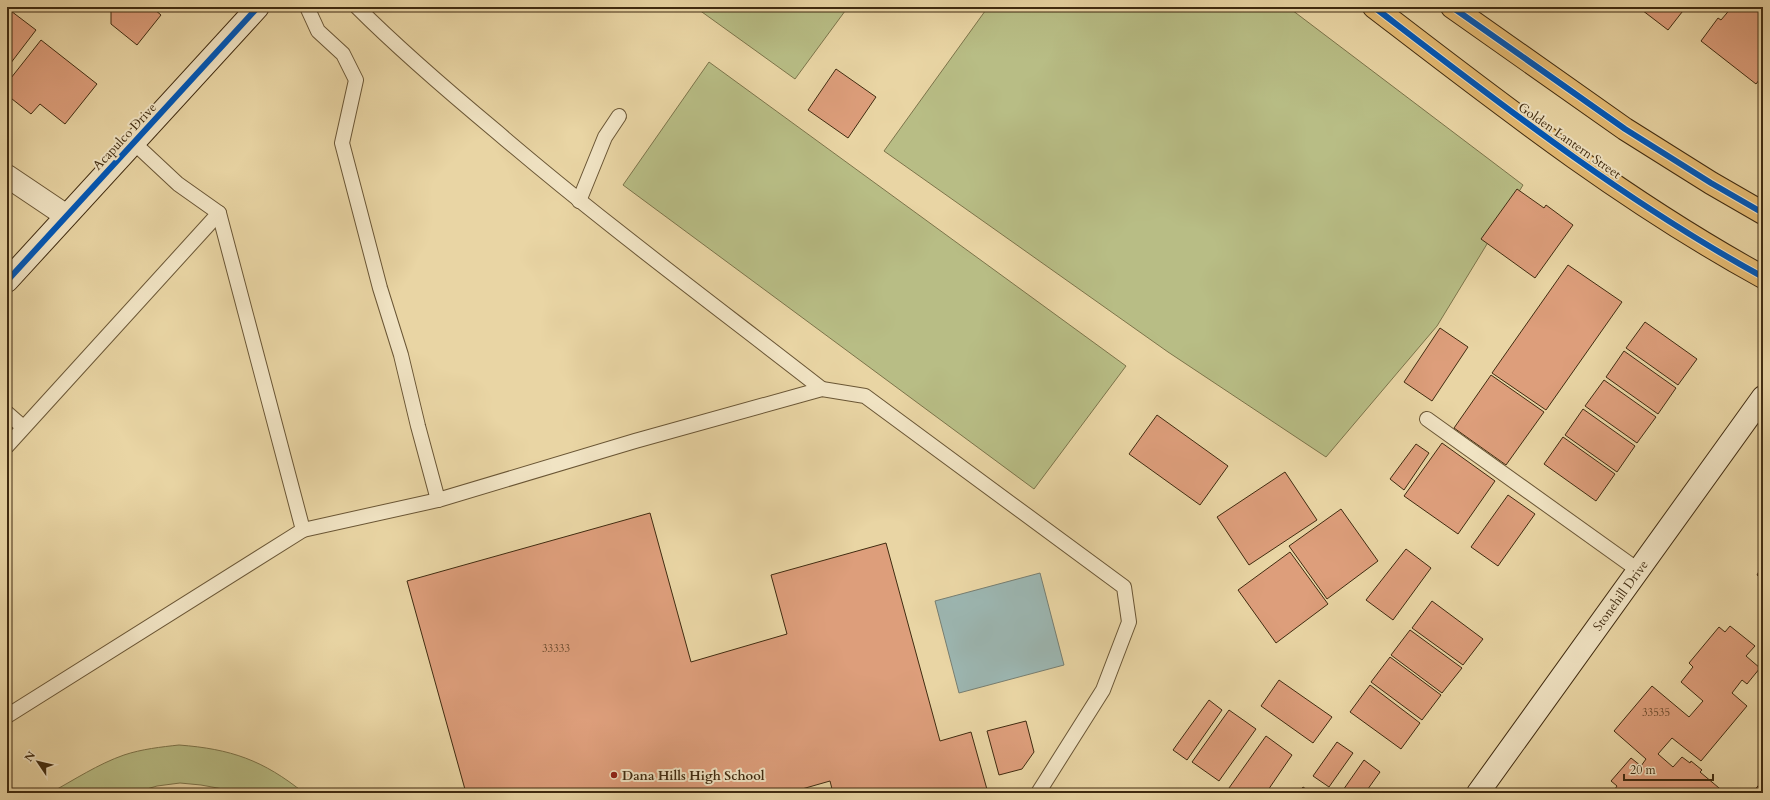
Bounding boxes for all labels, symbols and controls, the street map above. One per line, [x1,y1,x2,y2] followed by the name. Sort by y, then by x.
[1514,98,1625,183] street label: Golden Lantern Street
[89,99,161,174] street label: Acapulco Drive
[1589,557,1653,635] street label: Stonehill Drive
[542,641,570,656] house number: 33333
[1642,705,1670,720] house number: 33535
[18,742,58,782] north arrow
[21,748,39,765] text: N
[1624,756,1713,782] scale bar
[1630,762,1657,778] text: 20 m
[622,767,765,785] place label: Dana Hills High School
[609,770,619,780] marker: Dana Hills High School

